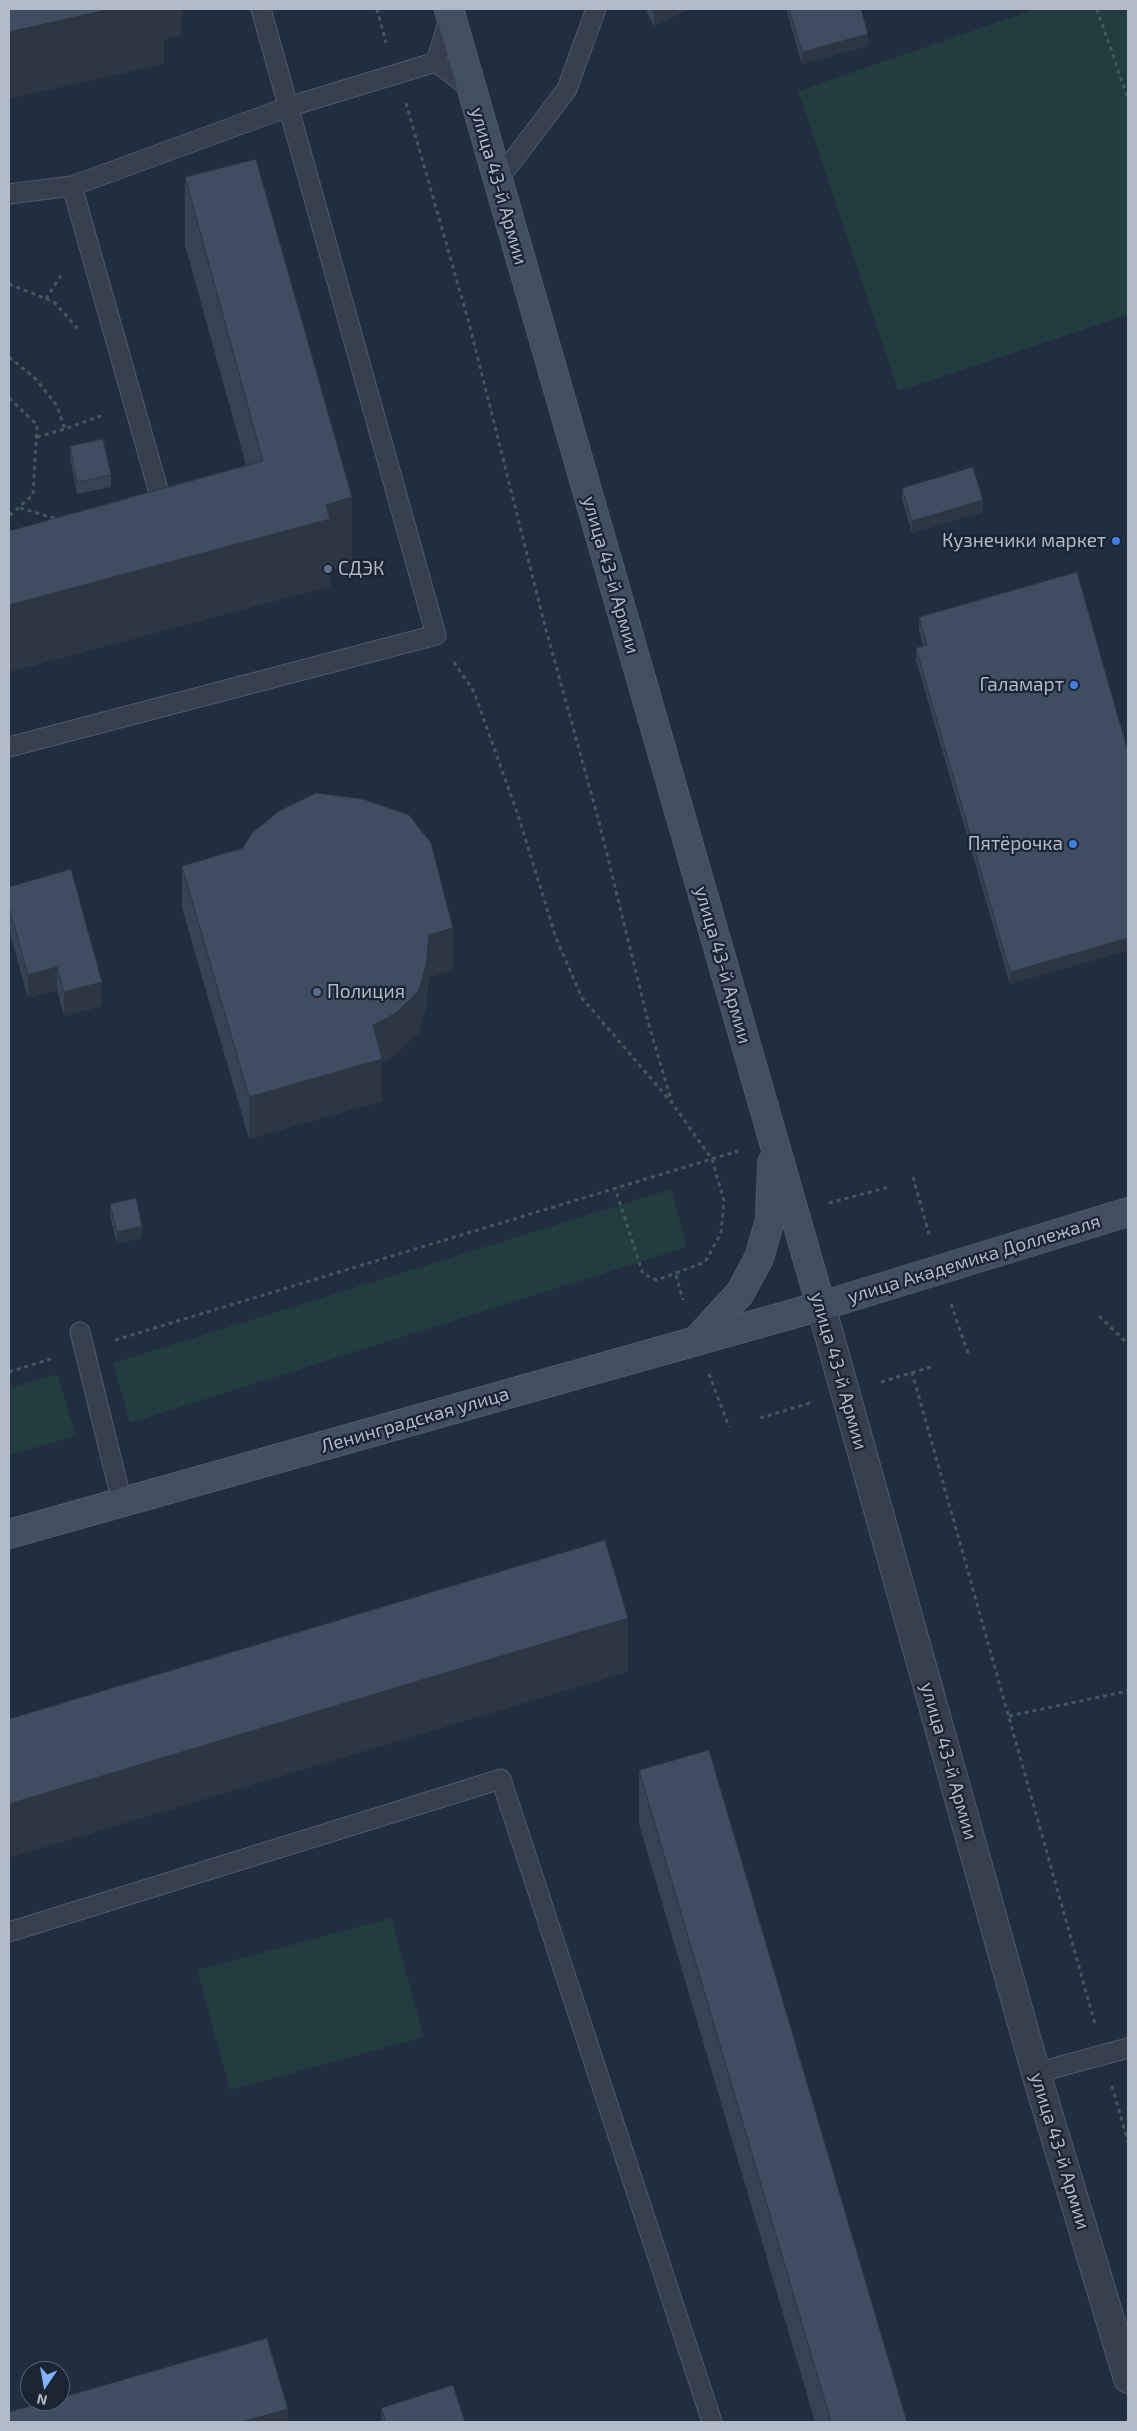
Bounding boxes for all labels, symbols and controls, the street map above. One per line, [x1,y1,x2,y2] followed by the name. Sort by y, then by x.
[466,105,532,267] street label: улица 43-й Армии
[578,494,644,656] street label: улица 43-й Армии
[942,530,1106,552] place label: Кузнечики маркет
[1110,535,1122,547] marker: Кузнечики маркет
[338,558,384,580] place label: СДЭК
[322,563,334,575] marker: СДЭК
[980,674,1064,696] place label: Галамарт
[1068,679,1080,691] marker: Галамарт
[968,833,1063,855] place label: Пятёрочка
[1067,838,1079,850] marker: Пятёрочка
[690,884,756,1046] street label: улица 43-й Армии
[327,981,405,1003] place label: Полиция
[311,986,323,998] marker: Полиция
[845,1210,1103,1308] street label: улица Академика Доллежаля
[806,1290,872,1452] street label: улица 43-й Армии
[318,1382,512,1458] street label: Ленинградская улица
[916,1680,982,1842] street label: улица 43-й Армии
[1025,2070,1095,2232] street label: улица 43-й Армии
[20,2361,70,2411] north arrow
[35,2391,49,2410] text: N

